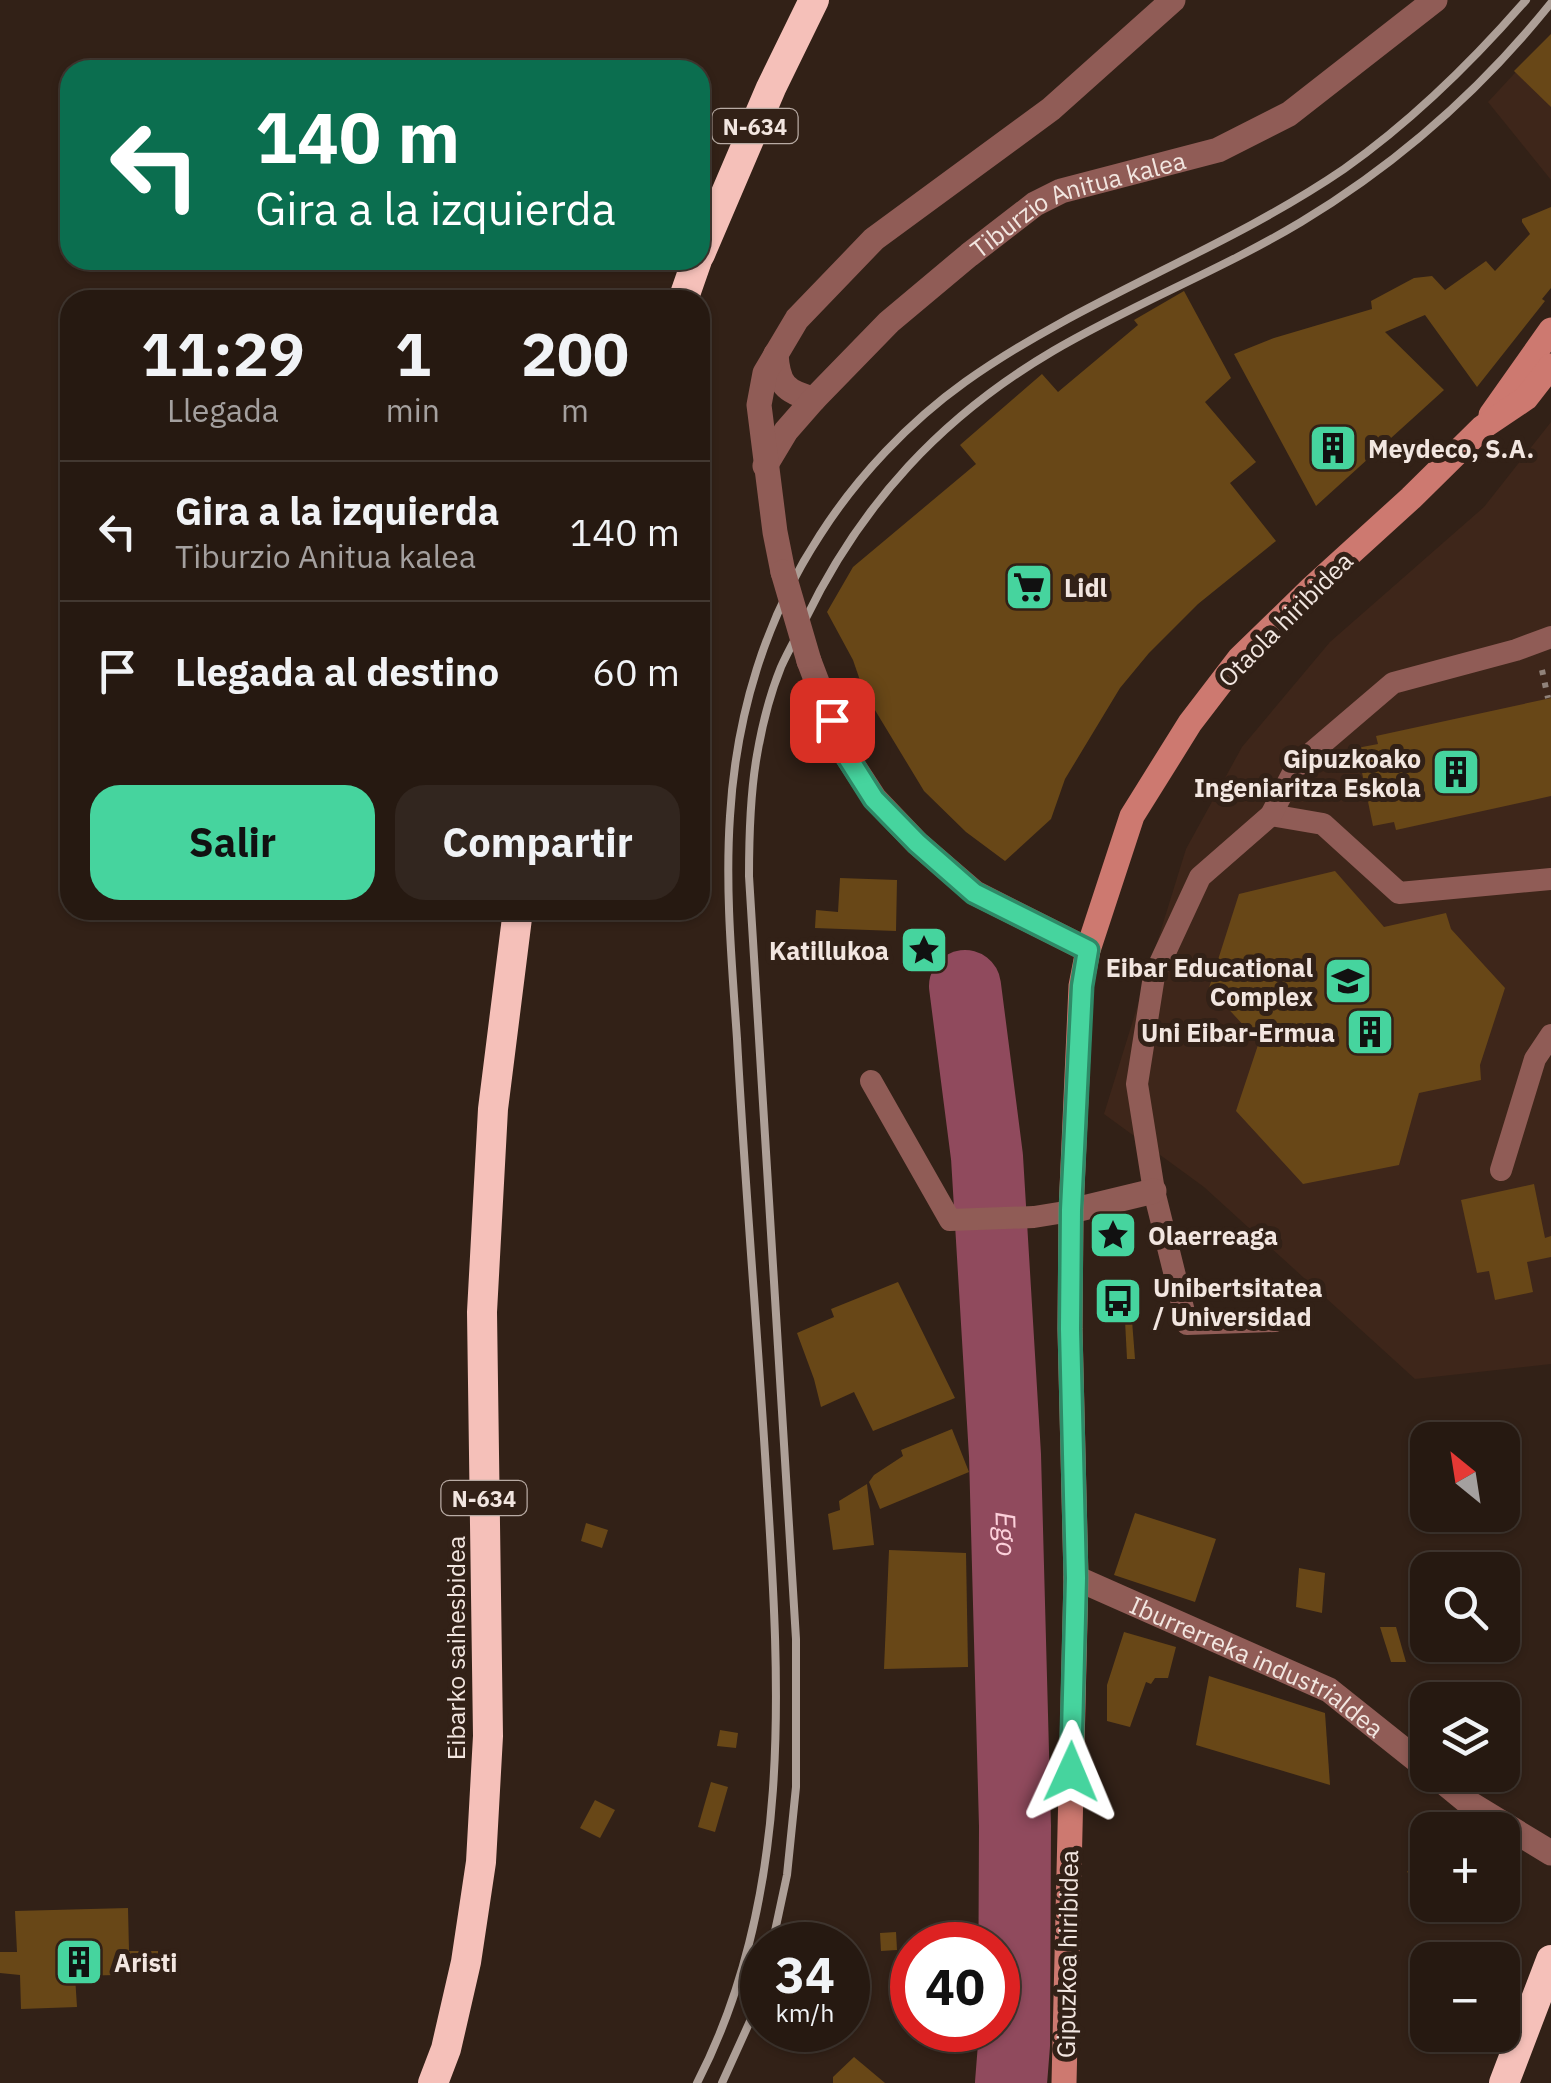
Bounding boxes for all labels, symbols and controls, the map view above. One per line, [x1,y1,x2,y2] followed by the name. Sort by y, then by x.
[255,91,460,182] text: 140 m
[90,100,220,230] icon: left
[712,109,798,143] road number: N-634
[963,143,1189,265] street label: Tiburzio Anitua kalea
[255,179,616,237] text: Gira a la izquierda
[141,314,305,393] text: 11:29
[395,314,431,393] text: 1
[521,314,629,393] text: 200
[167,389,279,431] text: Llegada
[386,389,440,431] text: min
[561,389,589,431] text: m
[1307,422,1359,474] building icon: Meydeco, S.A.
[1368,432,1534,465] place label: Meydeco, S.A.
[175,486,499,535] text: Gira a la izquierda
[90,504,145,559] icon: left
[569,507,680,556] text: 140 m
[175,535,476,577] text: Tiburzio Anitua kalea
[1210,544,1360,694] street label: Otaola hiribidea
[1003,561,1055,613] supermarket icon: Lidl
[1064,571,1108,604] place label: Lidl
[90,644,145,699] icon: arrive
[175,647,499,696] text: Llegada al destino
[592,647,680,696] text: 60 m
[790,678,875,763] pin
[805,693,860,748] icon: arrive
[1194,742,1421,804] place label: Gipuzkoako Ingeniaritza Eskola
[1430,746,1482,798] building icon: Gipuzkoako Ingeniaritza Eskola
[90,785,375,900] button: Salir
[395,785,680,900] button: Compartir
[898,924,950,976] place icon: Katillukoa
[769,934,889,967] place label: Katillukoa
[1106,951,1313,1013] place label: Eibar Educational Complex
[1322,955,1374,1007] school or university icon: Eibar Educational Complex
[1344,1006,1396,1058] building icon: Uni Eibar-Ermua
[1141,1016,1335,1049] place label: Uni Eibar-Ermua
[1087,1209,1139,1261] place icon: Olaerreaga
[1148,1219,1278,1252] place label: Olaerreaga
[1153,1271,1323,1333] place label: Unibertsitatea / Universidad
[1092,1275,1144,1327] bus stop icon: Unibertsitatea / Universidad
[1410,1422,1520,1532] north arrow
[1410,1422,1520,2052] map controls
[442,1481,526,1515] road number: N-634
[988,1511,1026,1557] water label: Ego
[439,1536,472,1760] street label: Eibarko saihesbidea
[1410,1552,1520,1662] button: search
[1125,1588,1391,1744] street label: Iburrerreka industrialdea
[1410,1682,1520,1792] button: layers
[1019,1720,1123,1824] position arrow
[1410,1812,1520,1922] button: +
[1049,1850,1085,2058] street label: Gipuzkoa hiribidea
[890,1922,1020,2052] speed limit sign: 40
[53,1936,105,1988] building icon: Aristi
[775,1942,835,2007] text: 34
[1410,1942,1520,2052] button: −
[114,1946,178,1979] place label: Aristi
[776,1996,834,2029] text: km/h

